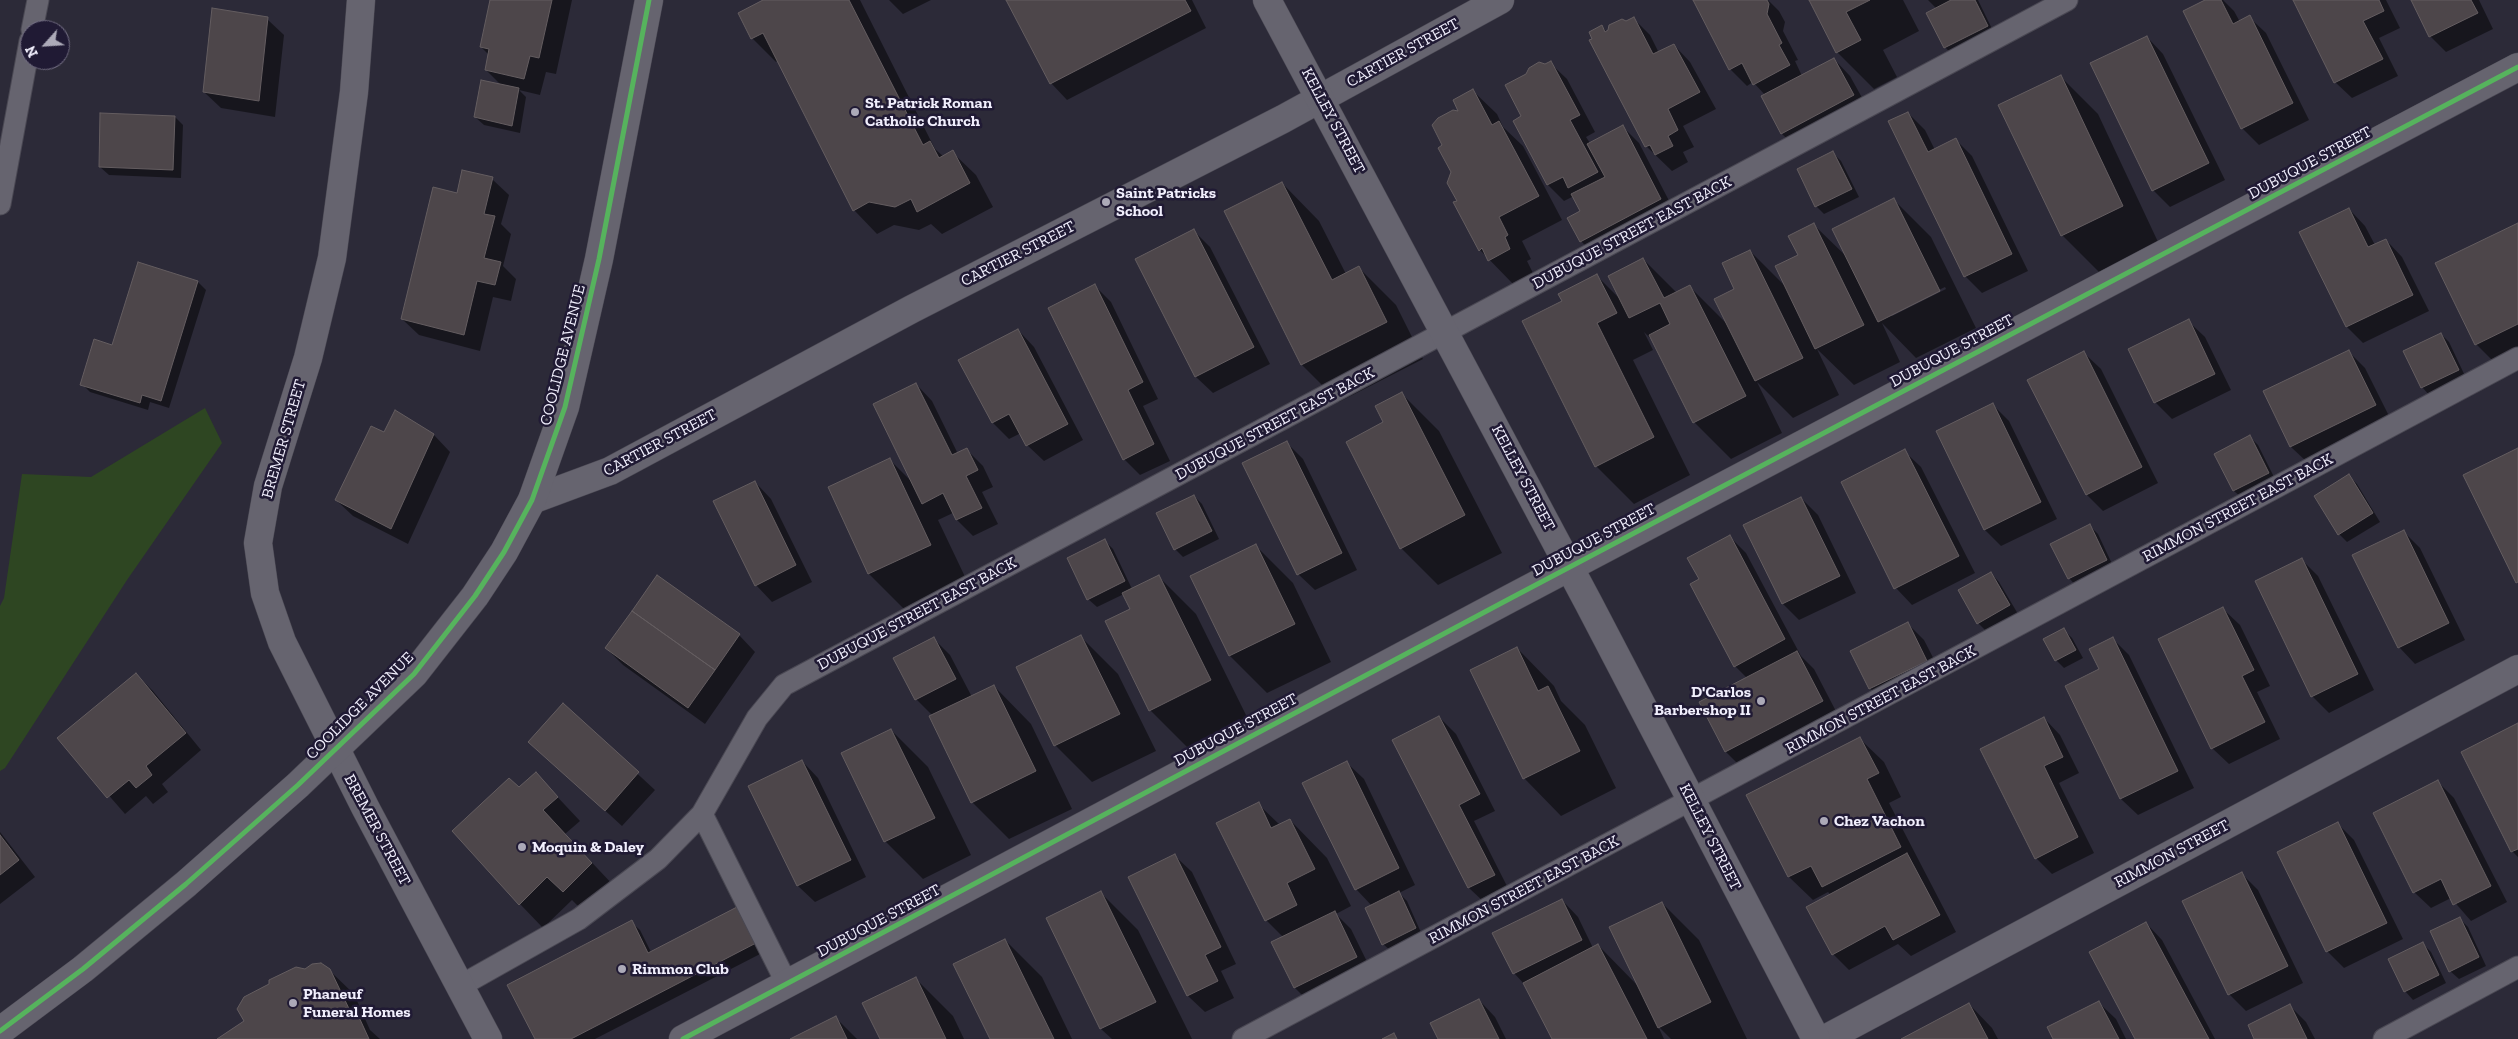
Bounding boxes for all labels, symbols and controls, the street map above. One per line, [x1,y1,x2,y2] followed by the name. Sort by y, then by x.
[1343,14,1463,92] street label: CARTIER STREET
[20,20,70,70] north arrow
[22,43,42,60] text: N
[1297,65,1369,177] street label: KELLEY STREET
[865,93,992,131] place label: St. Patrick Roman Catholic Church
[849,106,861,118] marker: St. Patrick Roman Catholic Church
[2245,122,2375,204] street label: DUBUQUE STREET
[1529,172,1735,294] street label: DUBUQUE STREET EAST BACK
[1116,183,1216,221] place label: Saint Patricks School
[1100,196,1112,208] marker: Saint Patricks School
[958,217,1078,291] street label: CARTIER STREET
[536,283,590,427] street label: COOLIDGE AVENUE
[1887,310,2017,392] street label: DUBUQUE STREET
[1172,363,1378,485] street label: DUBUQUE STREET EAST BACK
[258,377,310,501] street label: BREMER STREET
[600,405,720,481] street label: CARTIER STREET
[1487,422,1559,534] street label: KELLEY STREET
[2140,450,2336,566] street label: RIMMON STREET EAST BACK
[1529,499,1659,581] street label: DUBUQUE STREET
[814,553,1020,675] street label: DUBUQUE STREET EAST BACK
[1783,642,1979,758] street label: RIMMON STREET EAST BACK
[302,648,418,764] street label: COOLIDGE AVENUE
[1654,682,1751,720] place label: D'Carlos Barbershop II
[1171,689,1301,771] street label: DUBUQUE STREET
[1755,695,1767,707] marker: D'Carlos Barbershop II
[340,771,414,889] street label: BREMER STREET
[1675,781,1745,893] street label: KELLEY STREET
[1834,811,1925,831] place label: Chez Vachon
[1818,815,1830,827] marker: Chez Vachon
[2111,816,2233,892] street label: RIMMON STREET
[1426,832,1622,948] street label: RIMMON STREET EAST BACK
[532,837,644,857] place label: Moquin & Daley
[516,841,528,853] marker: Moquin & Daley
[814,880,944,962] street label: DUBUQUE STREET
[632,959,729,979] place label: Rimmon Club
[616,963,628,975] marker: Rimmon Club
[303,984,411,1022] place label: Phaneuf Funeral Homes
[287,997,299,1009] marker: Phaneuf Funeral Homes

